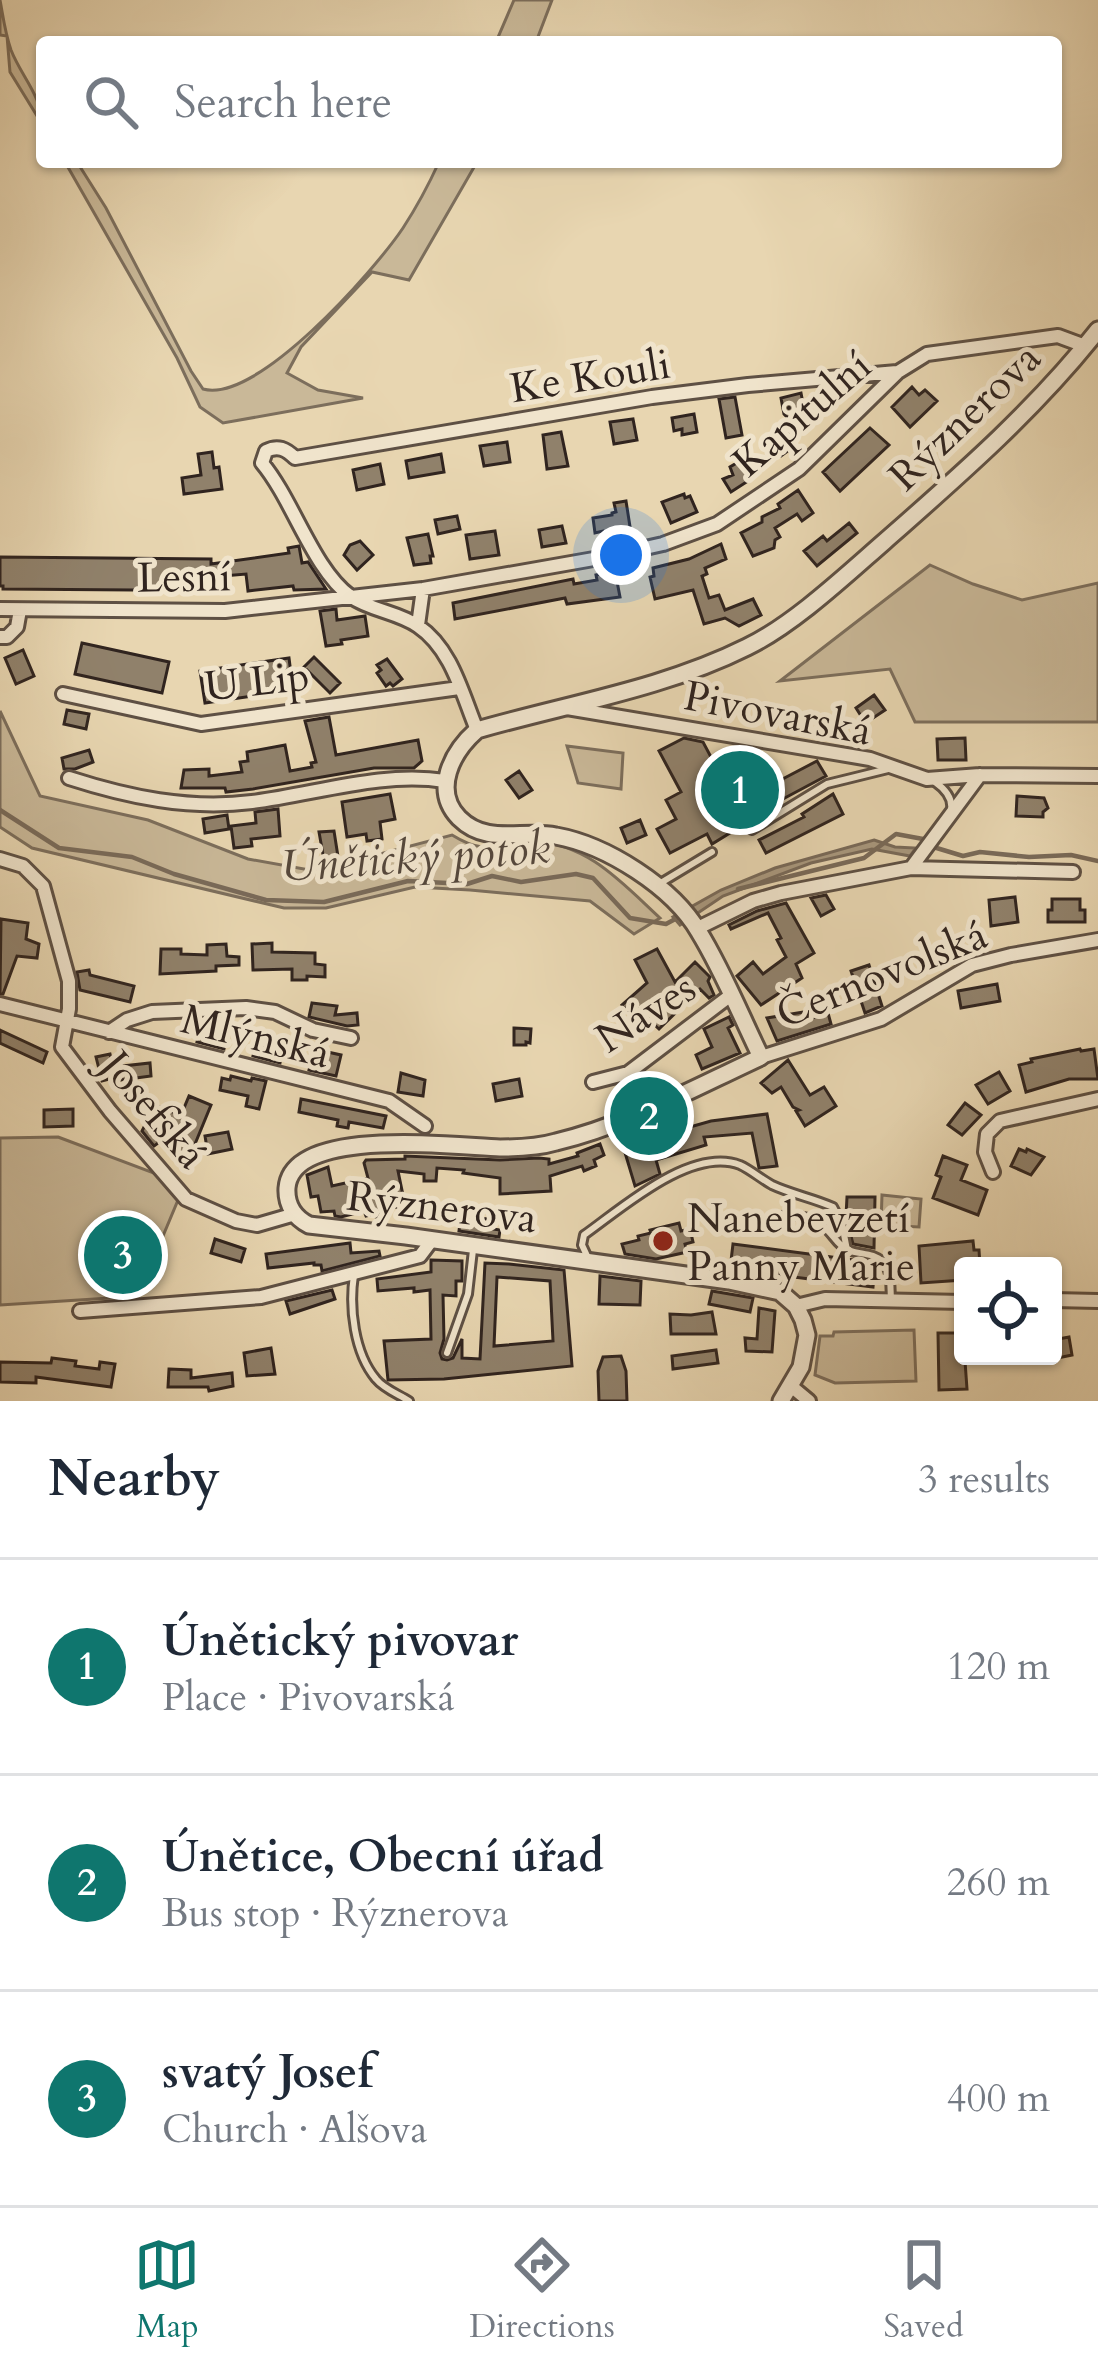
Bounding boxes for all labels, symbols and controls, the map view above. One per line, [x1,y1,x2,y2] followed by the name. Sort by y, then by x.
[36,36,1062,168] search box
[78,69,144,135] icon: search
[174,72,392,133] text: Search here
[877,330,1053,504] street label: Rýznerova
[506,336,674,417] street label: Ke Kouli
[721,338,883,490] street label: Kapitulní
[591,525,651,585] your location
[136,548,232,607] street label: Lesní
[202,648,312,715] street label: U Lip
[679,667,876,760] street label: Pivovarská
[701,745,779,835] pin: 1
[278,818,552,897] water label: Únětický potok
[768,906,995,1042] street label: Černovolská
[585,960,707,1067] street label: Náves
[175,991,336,1082] street label: Mlýnská
[84,1034,220,1181] street label: Josefská
[610,1071,688,1161] pin: 2
[344,1168,540,1247] street label: Rýznerova
[687,1190,915,1295] place label: Nanebevzetí Panny Marie
[84,1210,162,1300] pin: 3
[650,1228,676,1254] marker: Nanebevzetí Panny Marie
[954,1257,1062,1365] map controls
[954,1257,1062,1365] button: locate
[48,1444,220,1514] text: Nearby
[918,1453,1050,1506] text: 3 results
[162,1610,518,1671] text: Únětický pivovar
[77,1640,97,1693] text: 1
[947,1640,1050,1693] text: 120 m
[162,1671,455,1724] text: Place · Pivovarská
[162,1826,604,1887] text: Únětice, Obecní úřad
[77,1856,97,1909] text: 2
[947,1856,1050,1909] text: 260 m
[162,1887,509,1940] text: Bus stop · Rýznerova
[162,2042,373,2103] text: svatý Josef
[77,2072,97,2125] text: 3
[947,2072,1050,2125] text: 400 m
[162,2103,427,2156] text: Church · Alšova
[134,2232,200,2349] tab: Map
[469,2232,615,2349] tab: Directions
[884,2232,964,2349] tab: Saved

